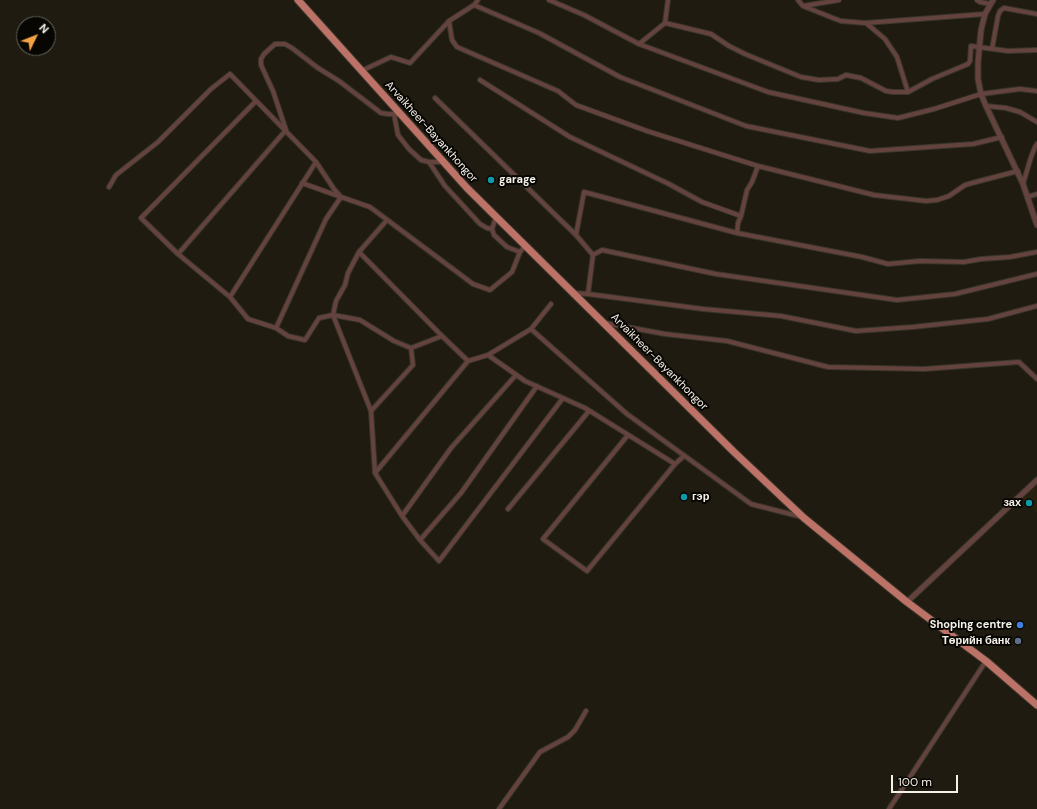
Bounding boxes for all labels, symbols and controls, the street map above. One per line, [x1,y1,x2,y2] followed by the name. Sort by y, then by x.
[16,16,56,56] north arrow
[36,21,52,36] text: N
[382,79,480,185] street label: Arvaikheer-Bayankhongor
[499,173,536,187] place label: garage
[486,175,496,185] marker: garage
[608,311,710,413] street label: Arvaikheer-Bayankhongor
[692,490,709,504] place label: гэр
[679,492,689,502] marker: гэр
[1003,496,1021,510] place label: зах
[1024,498,1034,508] marker: зах
[930,618,1012,632] place label: Shoping centre
[1015,620,1025,630] marker: Shoping centre
[942,634,1010,648] place label: Төрийн банк
[1013,636,1023,646] marker: Төрийн банк
[893,767,960,793] scale bar
[898,774,932,790] text: 100 m

